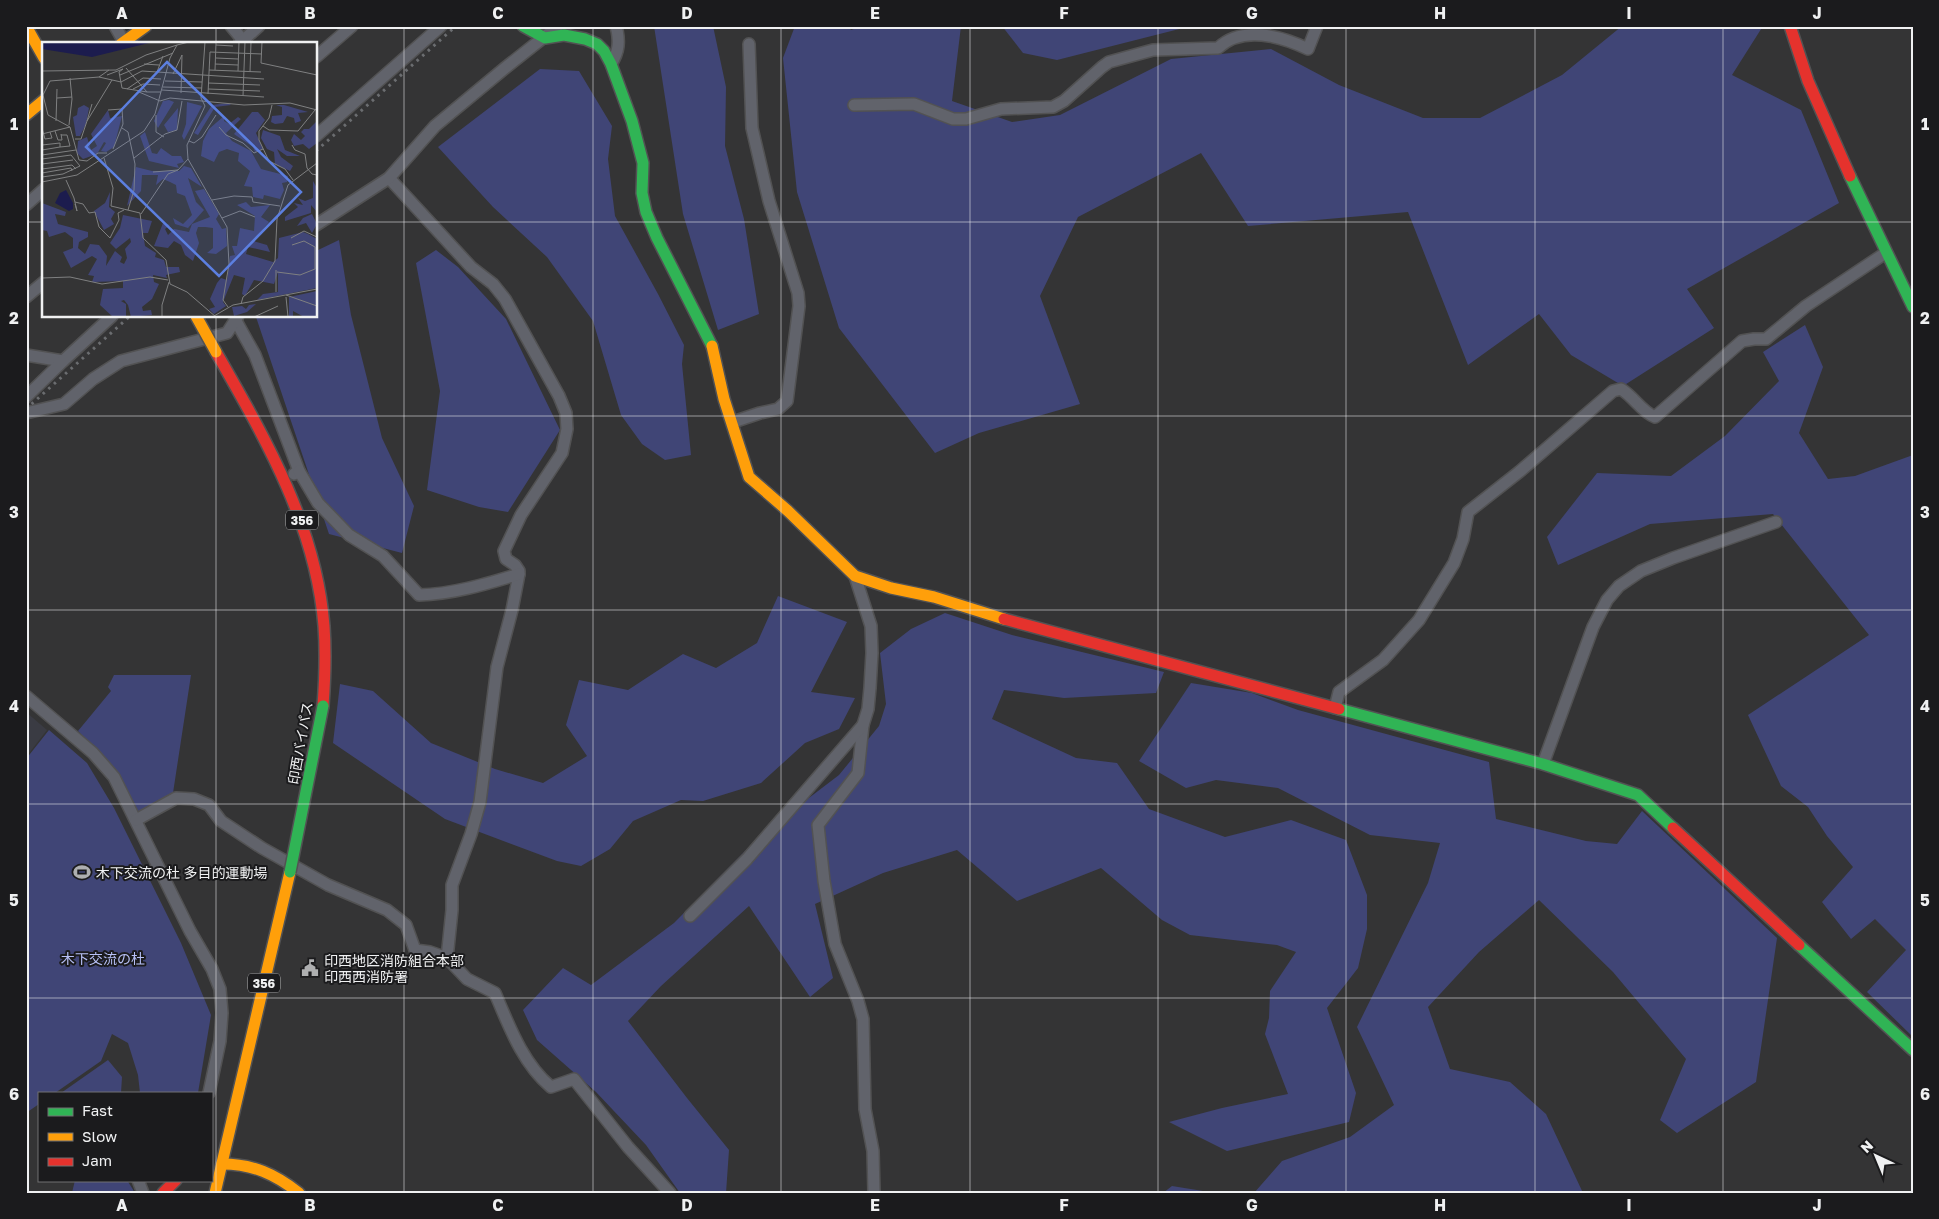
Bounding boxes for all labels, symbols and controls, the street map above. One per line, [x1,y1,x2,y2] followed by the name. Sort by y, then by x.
[116,3,128,23] text: A
[304,3,316,23] text: B
[492,3,504,23] text: C
[681,3,693,23] text: D
[870,3,880,23] text: E
[1059,3,1069,23] text: F
[1246,3,1258,23] text: G
[1434,3,1446,23] text: H
[1626,3,1632,23] text: I
[1812,3,1822,23] text: J
[42,42,318,318] inset map
[10,114,18,134] text: 1
[1921,114,1929,134] text: 1
[9,308,19,328] text: 2
[1920,308,1930,328] text: 2
[9,502,19,522] text: 3
[1920,502,1930,522] text: 3
[286,510,318,530] road number: 356
[9,696,19,716] text: 4
[1920,696,1930,716] text: 4
[284,700,316,786] street label: 印西バイパス
[72,862,92,882] sports icon: 木下交流の杜 多目的運動場
[96,864,268,881] place label: 木下交流の杜 多目的運動場
[9,890,19,910] text: 5
[1920,890,1930,910] text: 5
[61,950,145,967] park label: 木下交流の杜
[324,952,464,985] place label: 印西地区消防組合本部 印西西消防署
[300,958,320,978] public building icon: 印西地区消防組合本部 印西西消防署
[248,974,280,992] road number: 356
[9,1084,19,1104] text: 6
[1920,1084,1930,1104] text: 6
[38,1092,212,1182] legend
[82,1101,113,1119] text: Fast
[82,1127,117,1145] text: Slow
[1852,1132,1902,1182] north arrow
[1857,1136,1876,1156] text: N
[82,1151,112,1169] text: Jam
[116,1195,128,1215] text: A
[304,1195,316,1215] text: B
[492,1195,504,1215] text: C
[681,1195,693,1215] text: D
[870,1195,880,1215] text: E
[1059,1195,1069,1215] text: F
[1246,1195,1258,1215] text: G
[1434,1195,1446,1215] text: H
[1626,1195,1632,1215] text: I
[1812,1195,1822,1215] text: J

